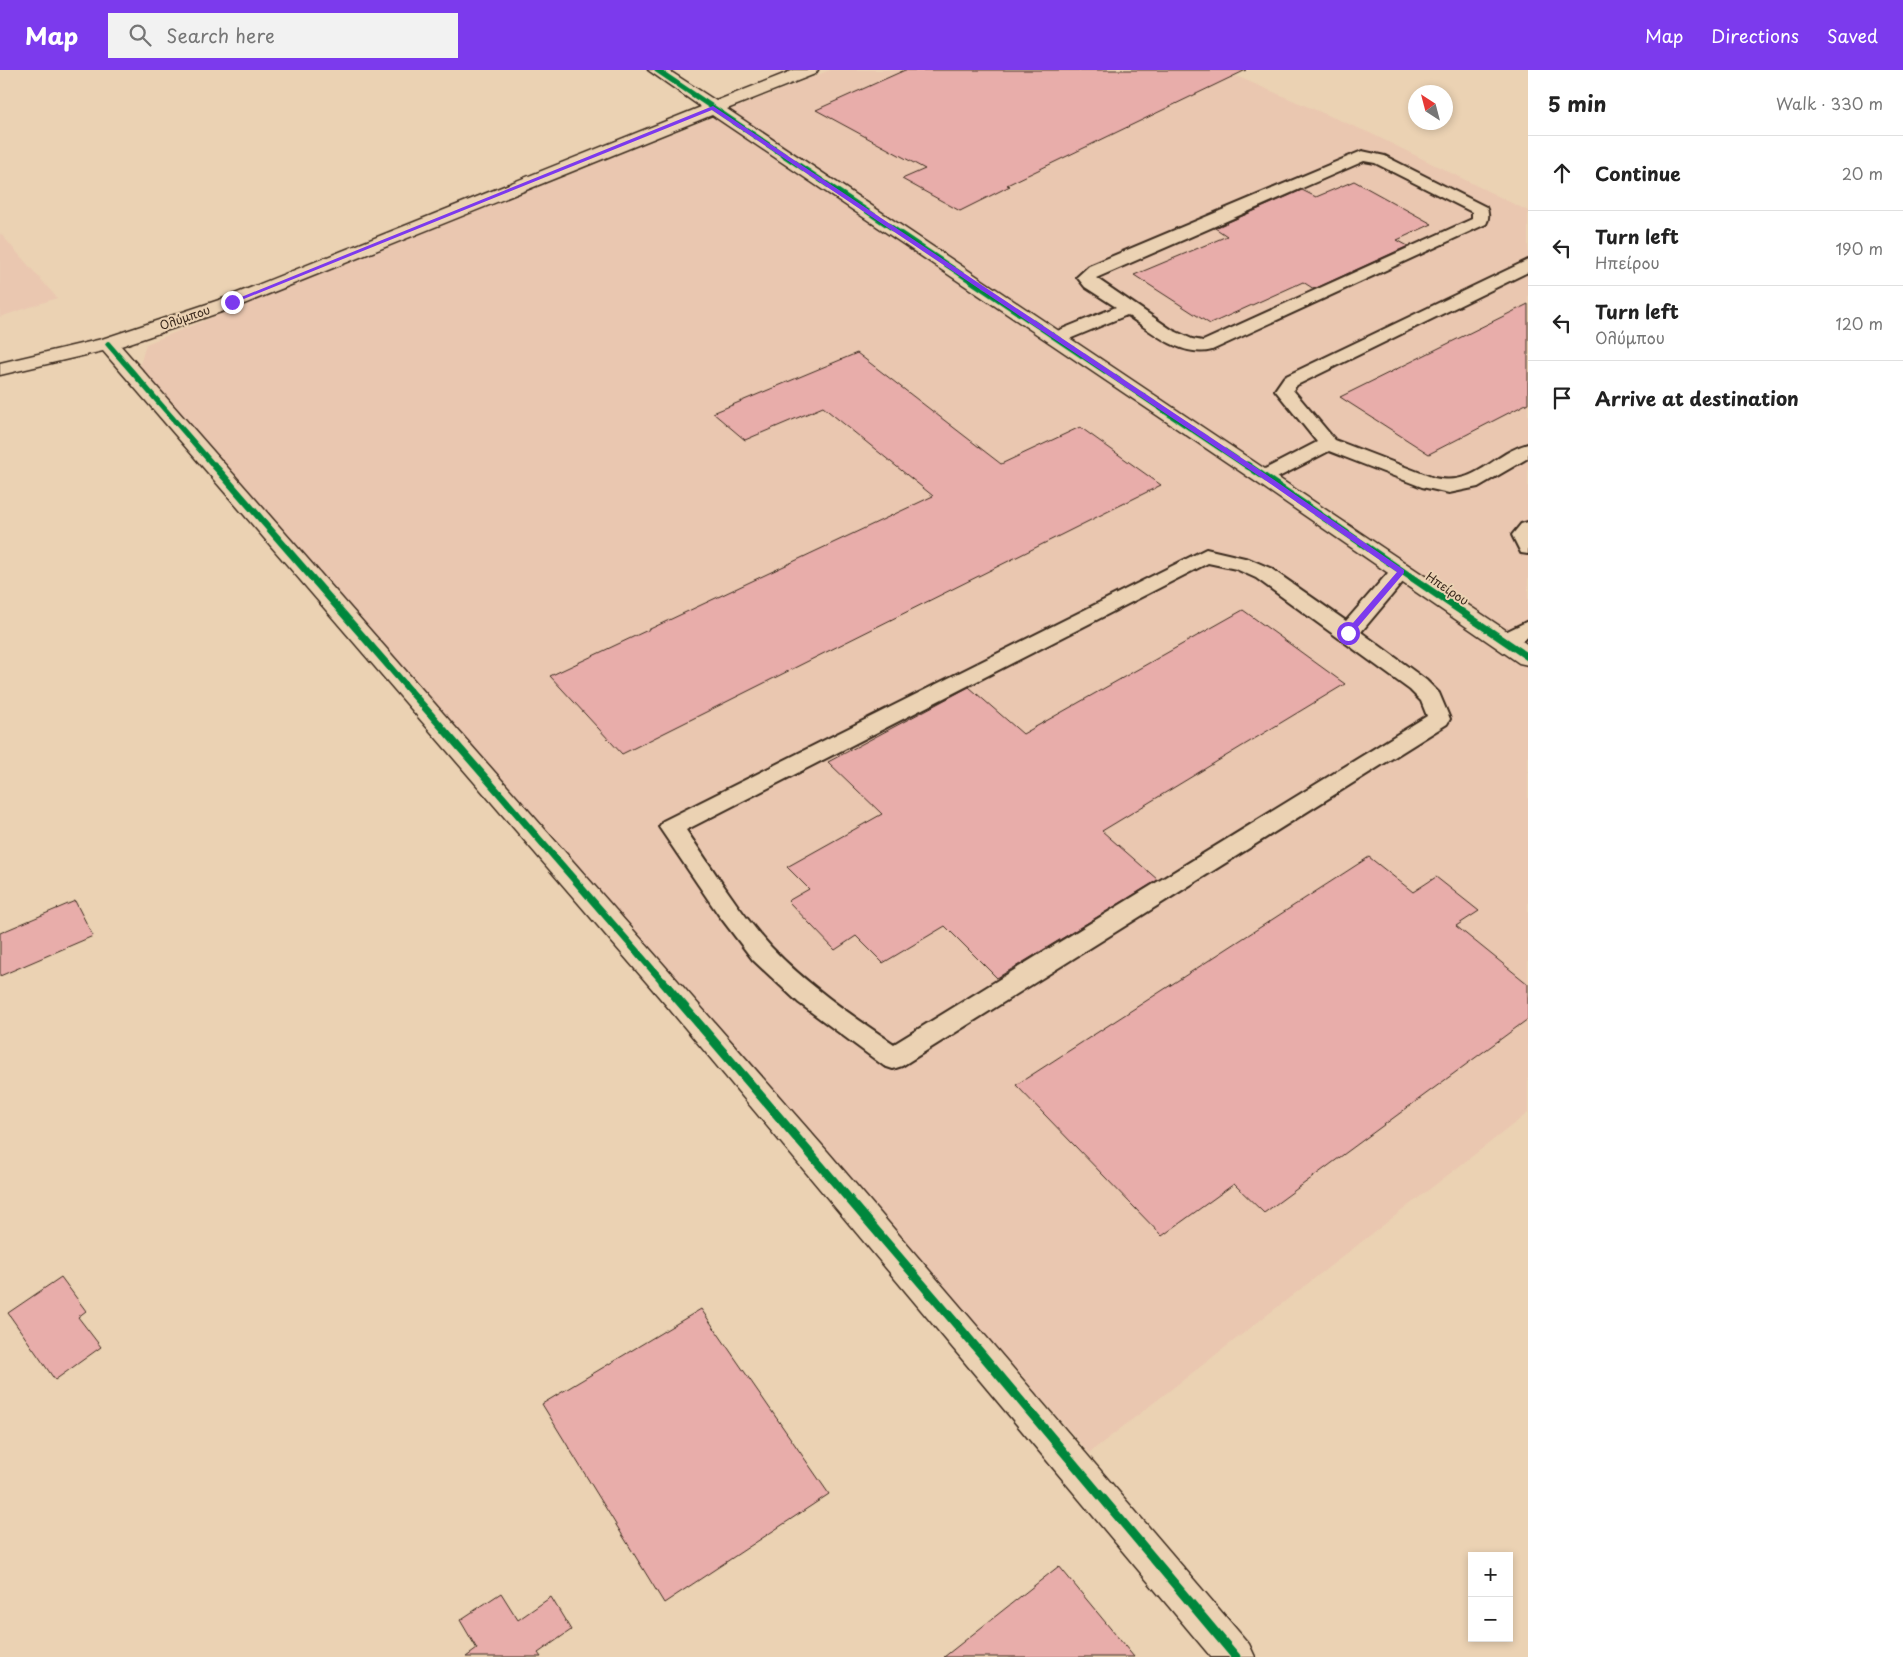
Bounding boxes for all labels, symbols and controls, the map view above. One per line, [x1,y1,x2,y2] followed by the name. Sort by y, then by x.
[108,13,458,58] search box
[25,17,78,53] text: Map
[126,21,154,49] icon: search
[166,21,275,49] text: Search here
[1645,22,1683,49] text: Map
[1711,22,1799,49] text: Directions
[1827,22,1878,49] text: Saved
[1408,85,1453,130] north arrow
[1548,87,1606,119] text: 5 min
[1776,91,1883,115] text: Walk · 330 m
[1548,159,1576,187] icon: ahead
[1595,159,1681,187] text: Continue
[1842,161,1883,185] text: 20 m
[1595,222,1679,250] text: Turn left
[1548,234,1576,262] icon: left
[1835,236,1883,260] text: 190 m
[1595,250,1660,274] text: Ηπείρου
[221,291,244,314] route end
[1595,297,1679,325] text: Turn left
[157,300,213,334] street label: Ολύμπου
[1548,309,1576,337] icon: left
[1836,311,1883,335] text: 120 m
[1595,325,1665,349] text: Ολύμπου
[1548,384,1576,412] icon: arrive
[1595,384,1799,412] text: Arrive at destination
[1422,567,1473,609] street label: Ηπείρου
[1337,622,1360,645] route start
[1468,1552,1513,1642] map controls
[1468,1552,1513,1597] button: +
[1468,1597,1513,1642] button: −

